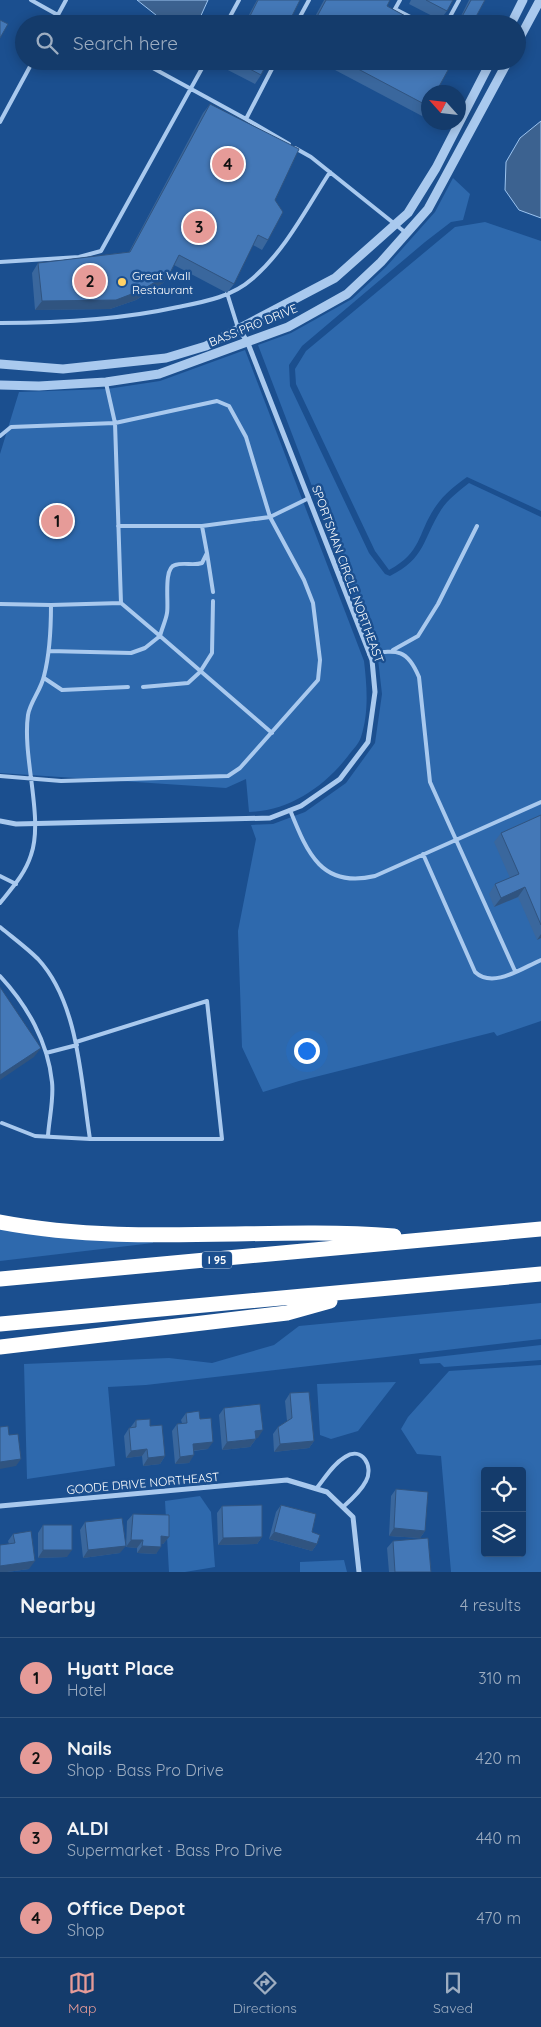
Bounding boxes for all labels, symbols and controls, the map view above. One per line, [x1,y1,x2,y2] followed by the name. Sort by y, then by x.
[15,15,526,70] search box
[33,29,61,57] icon: search
[73,31,178,55] text: Search here
[421,85,466,130] north arrow
[212,145,244,183] pin: 4
[183,208,215,246] pin: 3
[74,262,106,300] pin: 2
[132,268,193,297] place label: Great Wall Restaurant
[116,276,128,288] marker: Great Wall Restaurant
[206,300,300,350] street label: BASS PRO DRIVE
[309,483,387,665] street label: SPORTSMAN CIRCLE NORTHEAST
[41,502,73,540] pin: 1
[294,1038,320,1064] your location
[202,1252,232,1268] road number: I 95
[481,1467,526,1557] map controls
[481,1467,526,1512] button: locate
[66,1469,220,1497] street label: GOODE DRIVE NORTHEAST
[481,1512,526,1557] button: layers
[20,1592,96,1618] text: Nearby
[460,1595,521,1615] text: 4 results
[67,1656,174,1680] text: Hyatt Place
[33,1668,39,1688] text: 1
[478,1668,521,1688] text: 310 m
[67,1680,106,1700] text: Hotel
[67,1736,112,1760] text: Nails
[31,1748,41,1768] text: 2
[475,1748,521,1768] text: 420 m
[67,1760,224,1780] text: Shop · Bass Pro Drive
[67,1816,109,1840] text: ALDI
[32,1828,40,1848] text: 3
[476,1828,521,1848] text: 440 m
[67,1840,282,1860] text: Supermarket · Bass Pro Drive
[67,1896,185,1920] text: Office Depot
[31,1908,41,1928] text: 4
[476,1908,521,1928] text: 470 m
[67,1920,104,1940] text: Shop
[68,1969,97,2017] tab: Map
[233,1969,297,2017] tab: Directions
[433,1969,473,2017] tab: Saved

